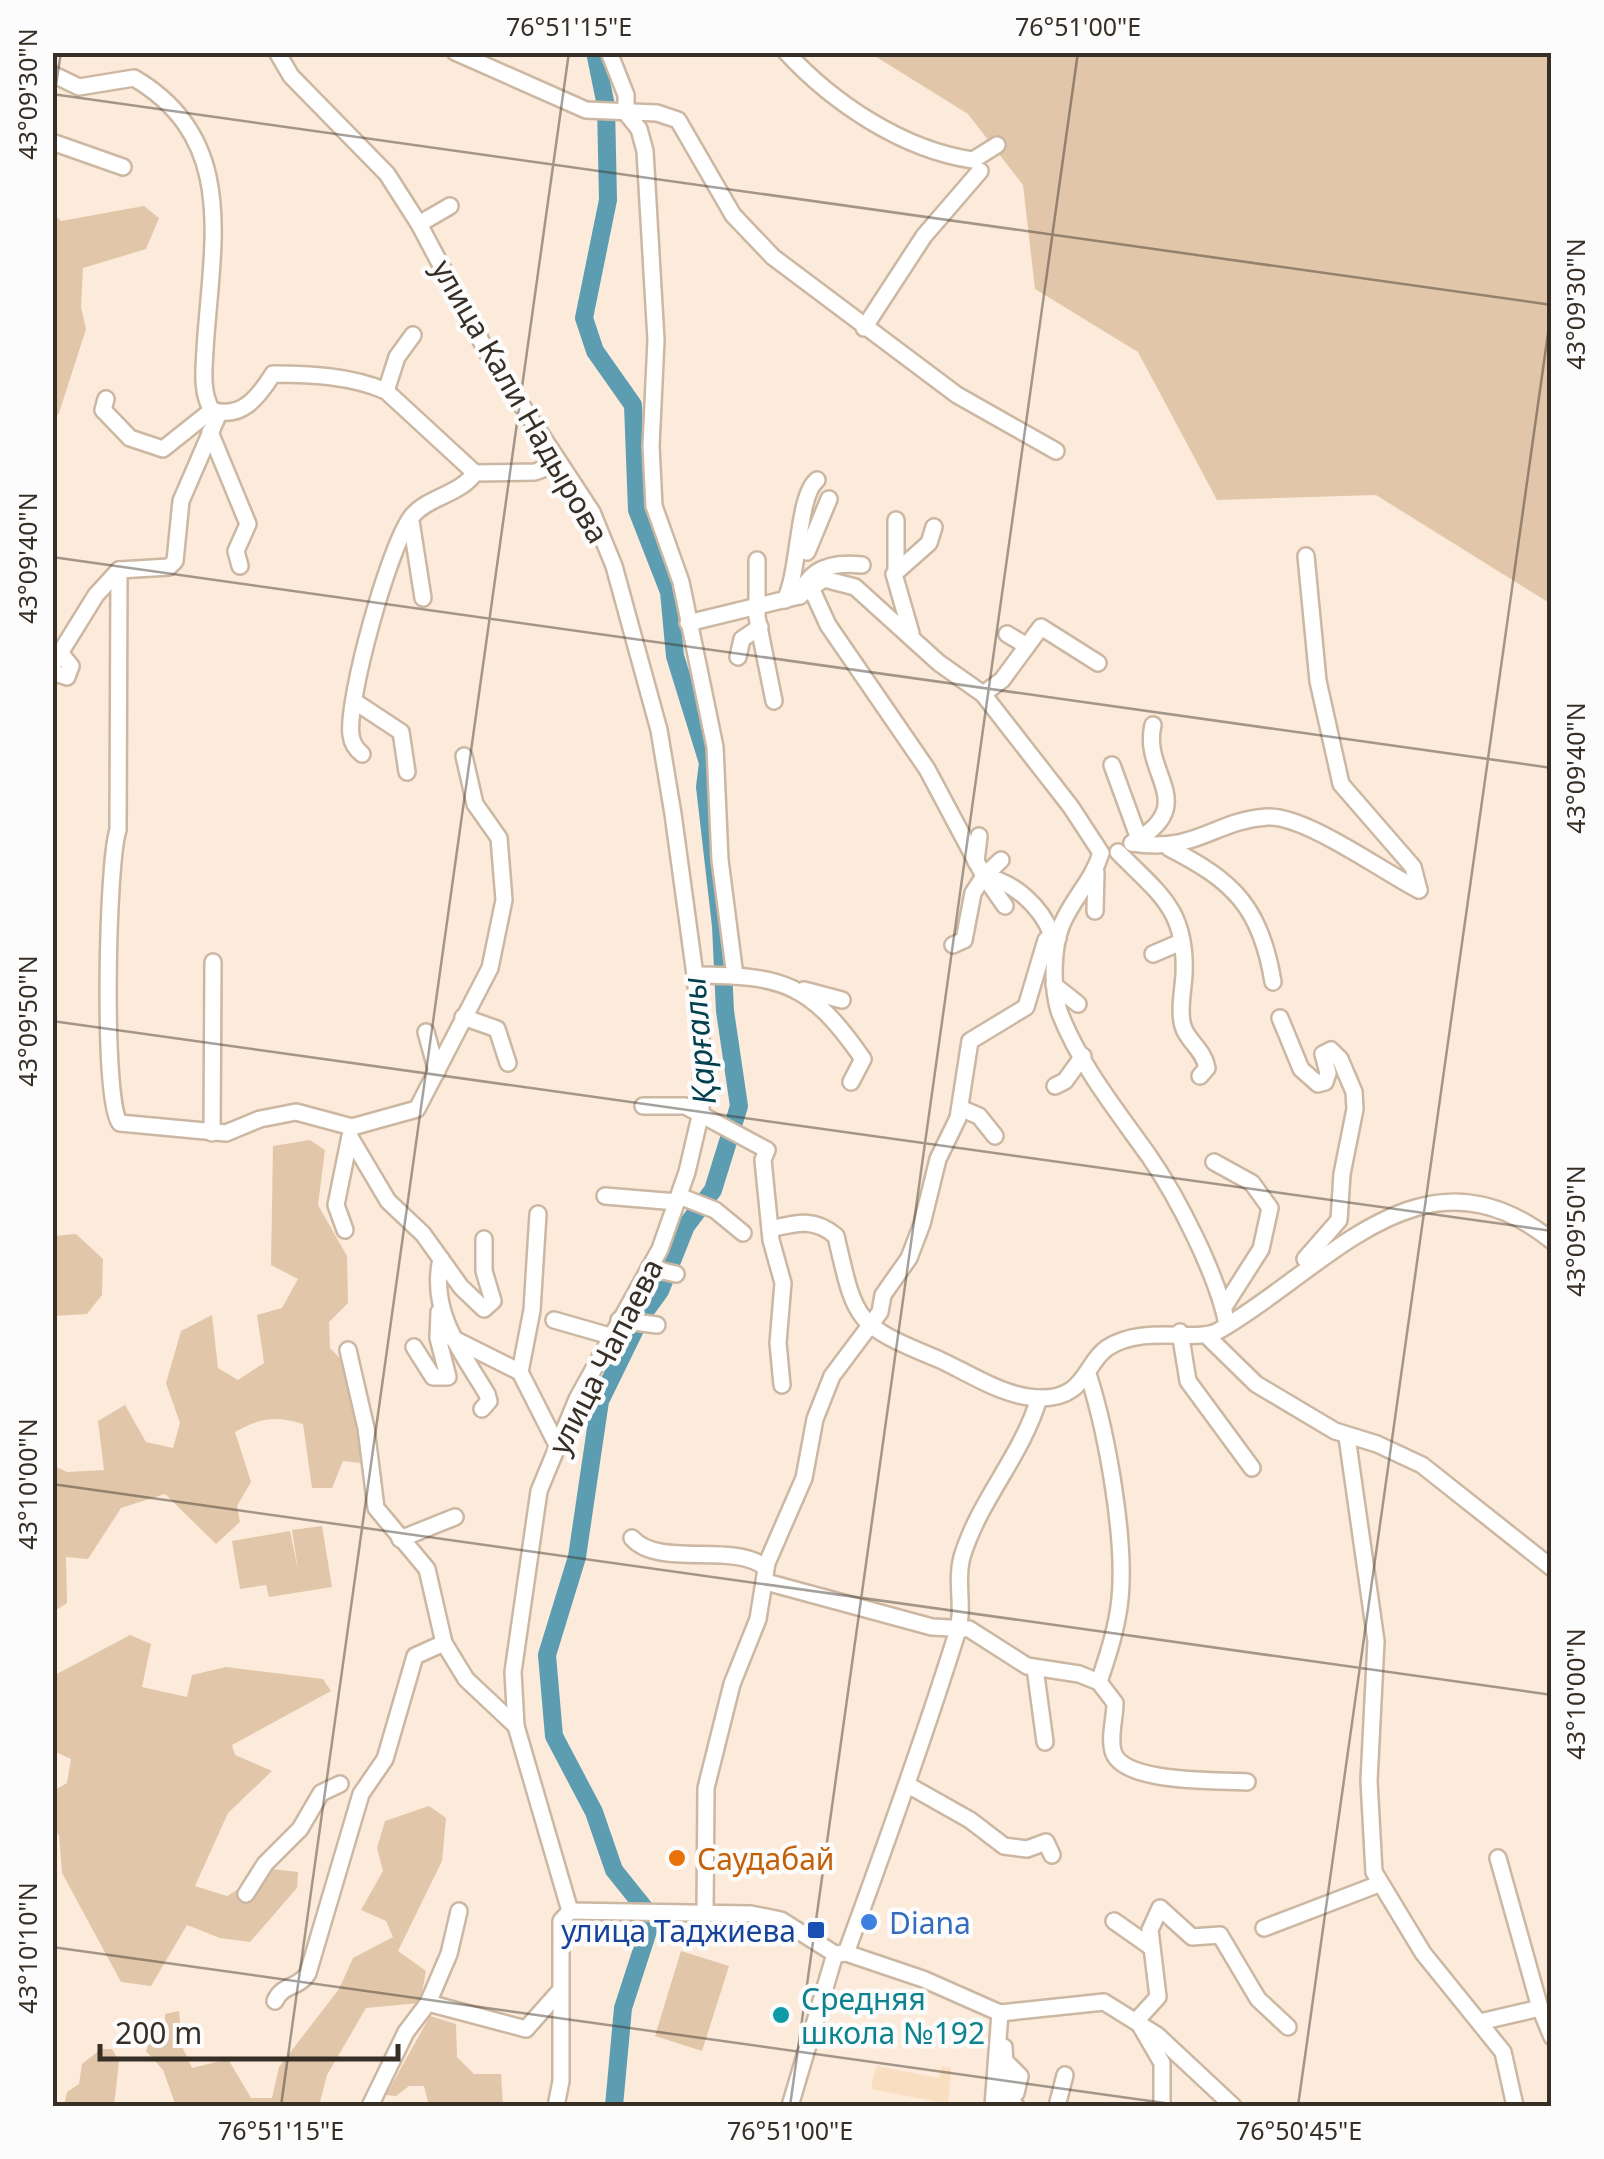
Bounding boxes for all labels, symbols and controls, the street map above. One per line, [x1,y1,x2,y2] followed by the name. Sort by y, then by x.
[506,9,632,43] text: 76°51'15"E
[1015,9,1141,43] text: 76°51'00"E
[10,28,44,160] text: 43°09'30"N
[1558,238,1592,370] text: 43°09'30"N
[423,251,619,551] street label: улица Кали Надырова
[10,492,44,624] text: 43°09'40"N
[1558,702,1592,834] text: 43°09'40"N
[10,955,44,1087] text: 43°09'50"N
[671,975,725,1107] water label: Қарғалы
[1558,1165,1592,1297] text: 43°09'50"N
[538,1251,672,1461] street label: улица Чапаева
[10,1418,44,1550] text: 43°10'00"N
[1558,1628,1592,1760] text: 43°10'00"N
[697,1838,834,1879] place label: Саудабай
[666,1847,688,1869] marker: Саудабай
[10,1882,44,2014] text: 43°10'10"N
[889,1902,971,1943] place label: Diana
[561,1910,796,1951] place label: улица Таджиева
[858,1911,880,1933] marker: Diana
[805,1919,827,1941] marker: улица Таджиева
[801,1978,985,2053] place label: Средняя школа №192
[100,1999,398,2061] scale bar
[770,2004,792,2026] marker: Средняя школа №192
[115,2012,202,2053] text: 200 m
[218,2113,344,2147] text: 76°51'15"E
[727,2113,853,2147] text: 76°51'00"E
[1236,2113,1362,2147] text: 76°50'45"E

